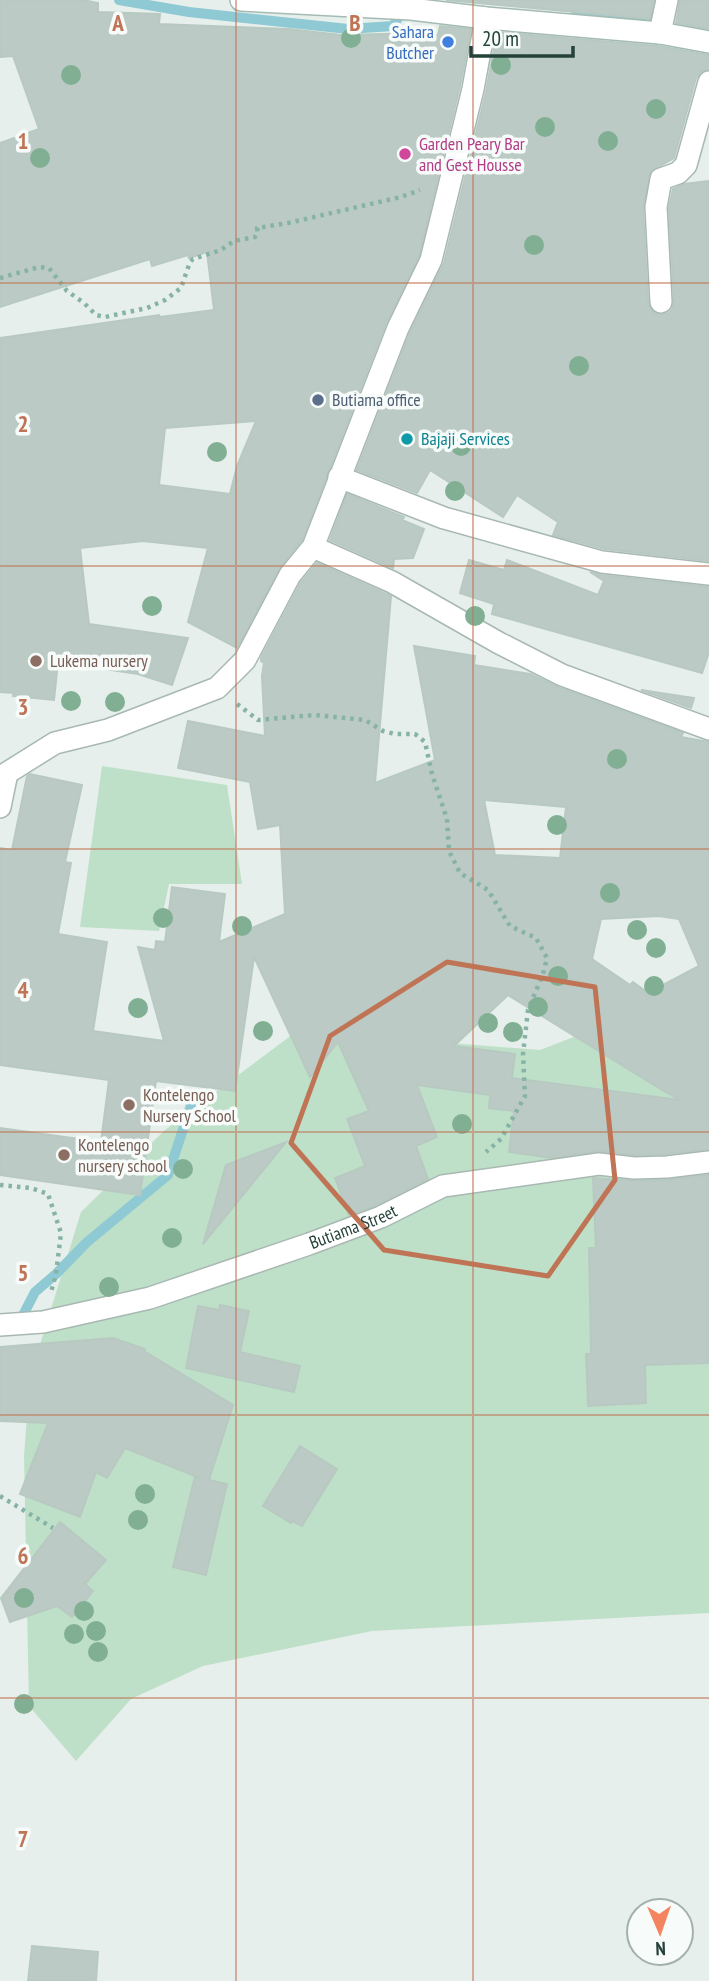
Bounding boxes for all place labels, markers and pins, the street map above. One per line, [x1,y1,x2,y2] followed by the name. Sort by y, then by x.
[386,20,434,64] place label: Sahara Butcher
[440,34,456,50] marker: Sahara Butcher
[419,132,525,176] place label: Garden Peary Bar and Gest Housse
[397,146,413,162] marker: Garden Peary Bar and Gest Housse
[332,388,421,411] place label: Butiama office
[310,392,326,408] marker: Butiama office
[421,427,510,450] place label: Bajaji Services
[399,431,415,447] marker: Bajaji Services
[50,649,148,672] place label: Lukema nursery
[28,653,44,669] marker: Lukema nursery
[143,1083,237,1127] place label: Kontelengo Nursery School
[121,1097,137,1113] marker: Kontelengo Nursery School
[78,1133,168,1177] place label: Kontelengo nursery school
[56,1147,72,1163] marker: Kontelengo nursery school

